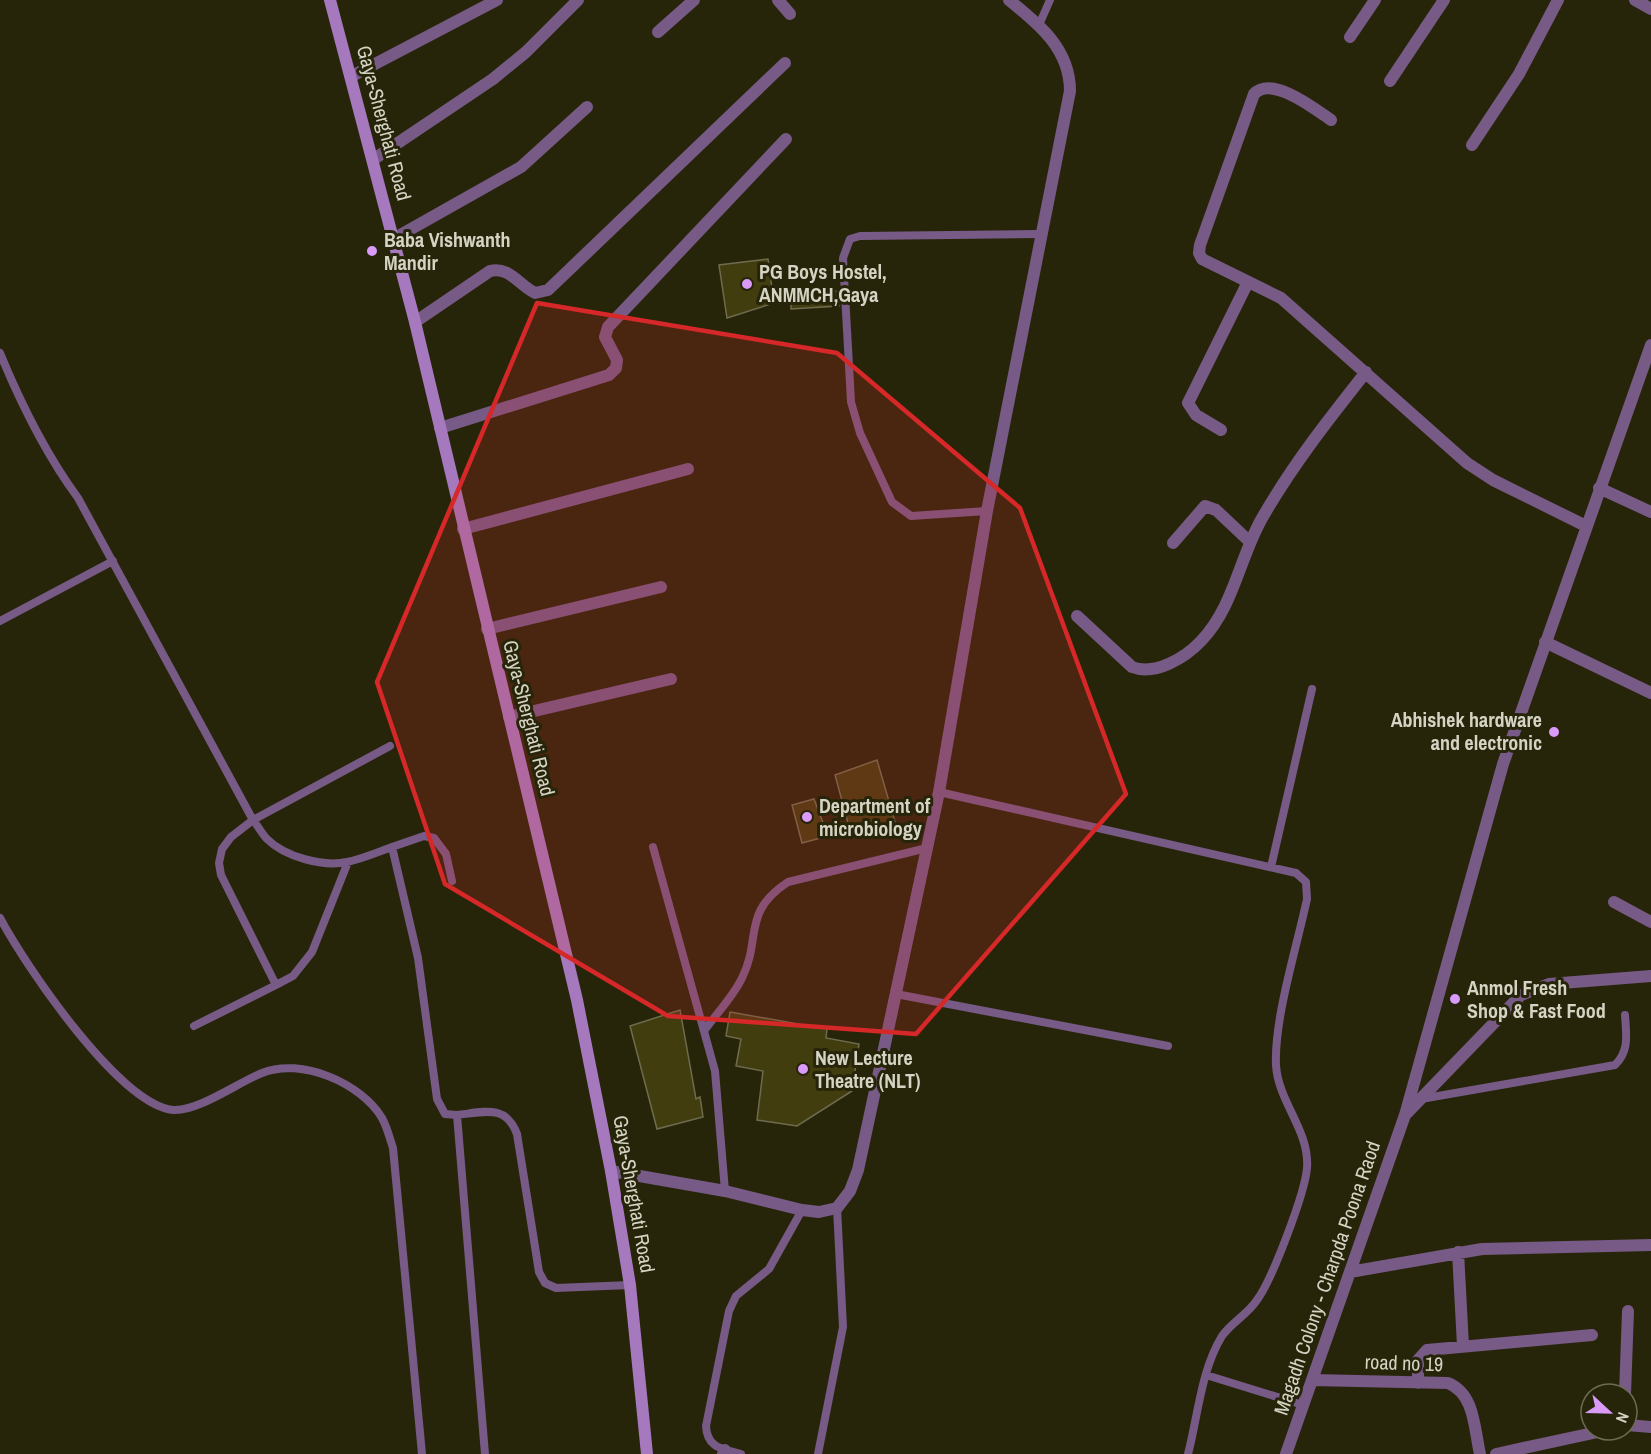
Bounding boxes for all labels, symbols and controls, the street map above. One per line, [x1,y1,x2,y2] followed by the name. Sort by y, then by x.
[351,42,418,203] street label: Gaya-Sherghati Road
[384,226,510,276] place label: Baba Vishwanth Mandir
[365,244,379,258] marker: Baba Vishwanth Mandir
[759,258,887,308] place label: PG Boys Hostel, ANMMCH,Gaya
[740,277,754,291] marker: PG Boys Hostel, ANMMCH,Gaya
[497,637,562,799] street label: Gaya-Sherghati Road
[1391,706,1542,756] place label: Abhishek hardware and electronic
[1547,725,1561,739] marker: Abhishek hardware and electronic
[819,792,931,842] place label: Department of microbiology
[800,810,814,824] marker: Department of microbiology
[1467,974,1606,1024] place label: Anmol Fresh Shop & Fast Food
[1448,992,1462,1006] marker: Anmol Fresh Shop & Fast Food
[815,1044,920,1094] place label: New Lecture Theatre (NLT)
[796,1062,810,1076] marker: New Lecture Theatre (NLT)
[607,1113,662,1275] street label: Gaya-Sherghati Road
[1267,1137,1386,1418] street label: Magadh Colony - Charpda Poona Raod
[1364,1348,1444,1377] street label: road no 19
[1579,1382,1639,1442] north arrow
[1611,1409,1635,1426] text: N

